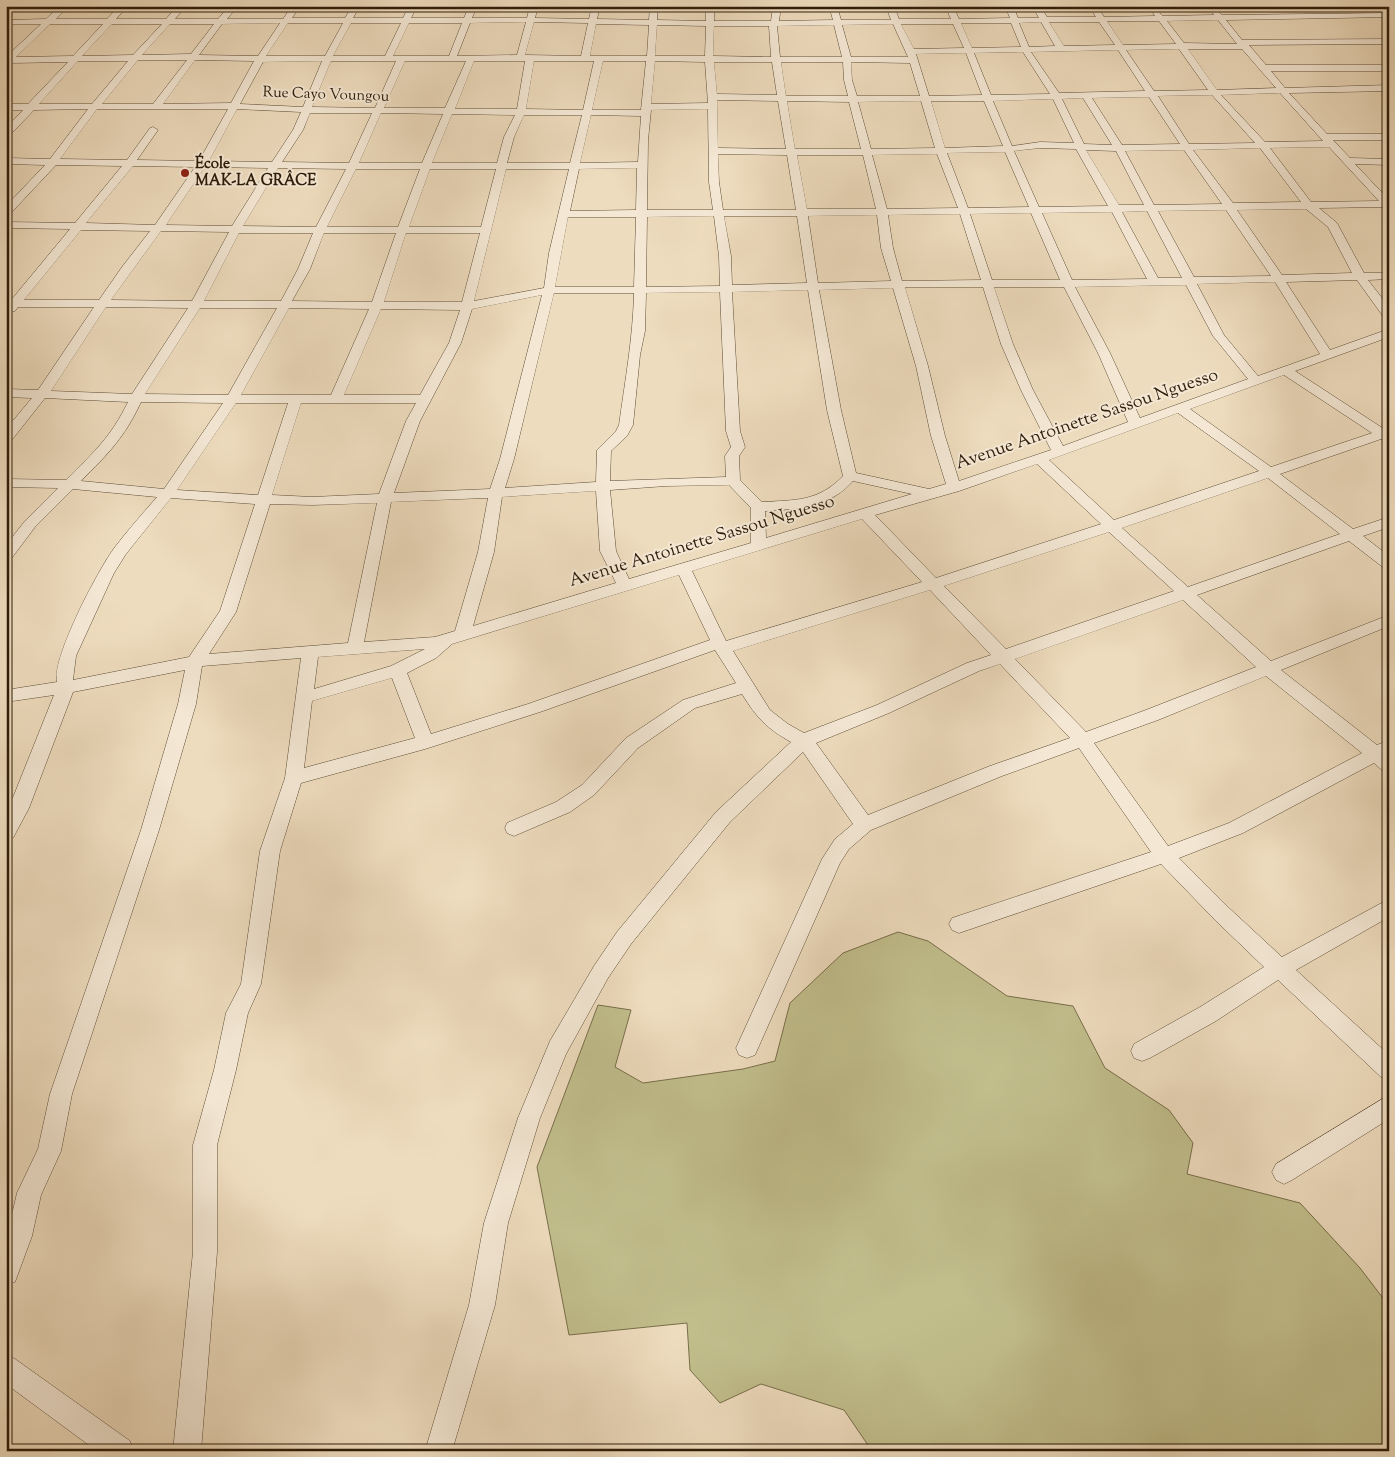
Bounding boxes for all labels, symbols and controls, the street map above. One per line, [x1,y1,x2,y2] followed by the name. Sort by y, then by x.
[262,82,390,108] street label: Rue Cayo Voungou
[195,152,317,192] place label: École MAK-LA GRÂCE
[179,167,191,179] marker: École MAK-LA GRÂCE
[952,363,1222,477] street label: Avenue Antoinette Sassou Nguesso
[566,489,838,595] street label: Avenue Antoinette Sassou Nguesso

